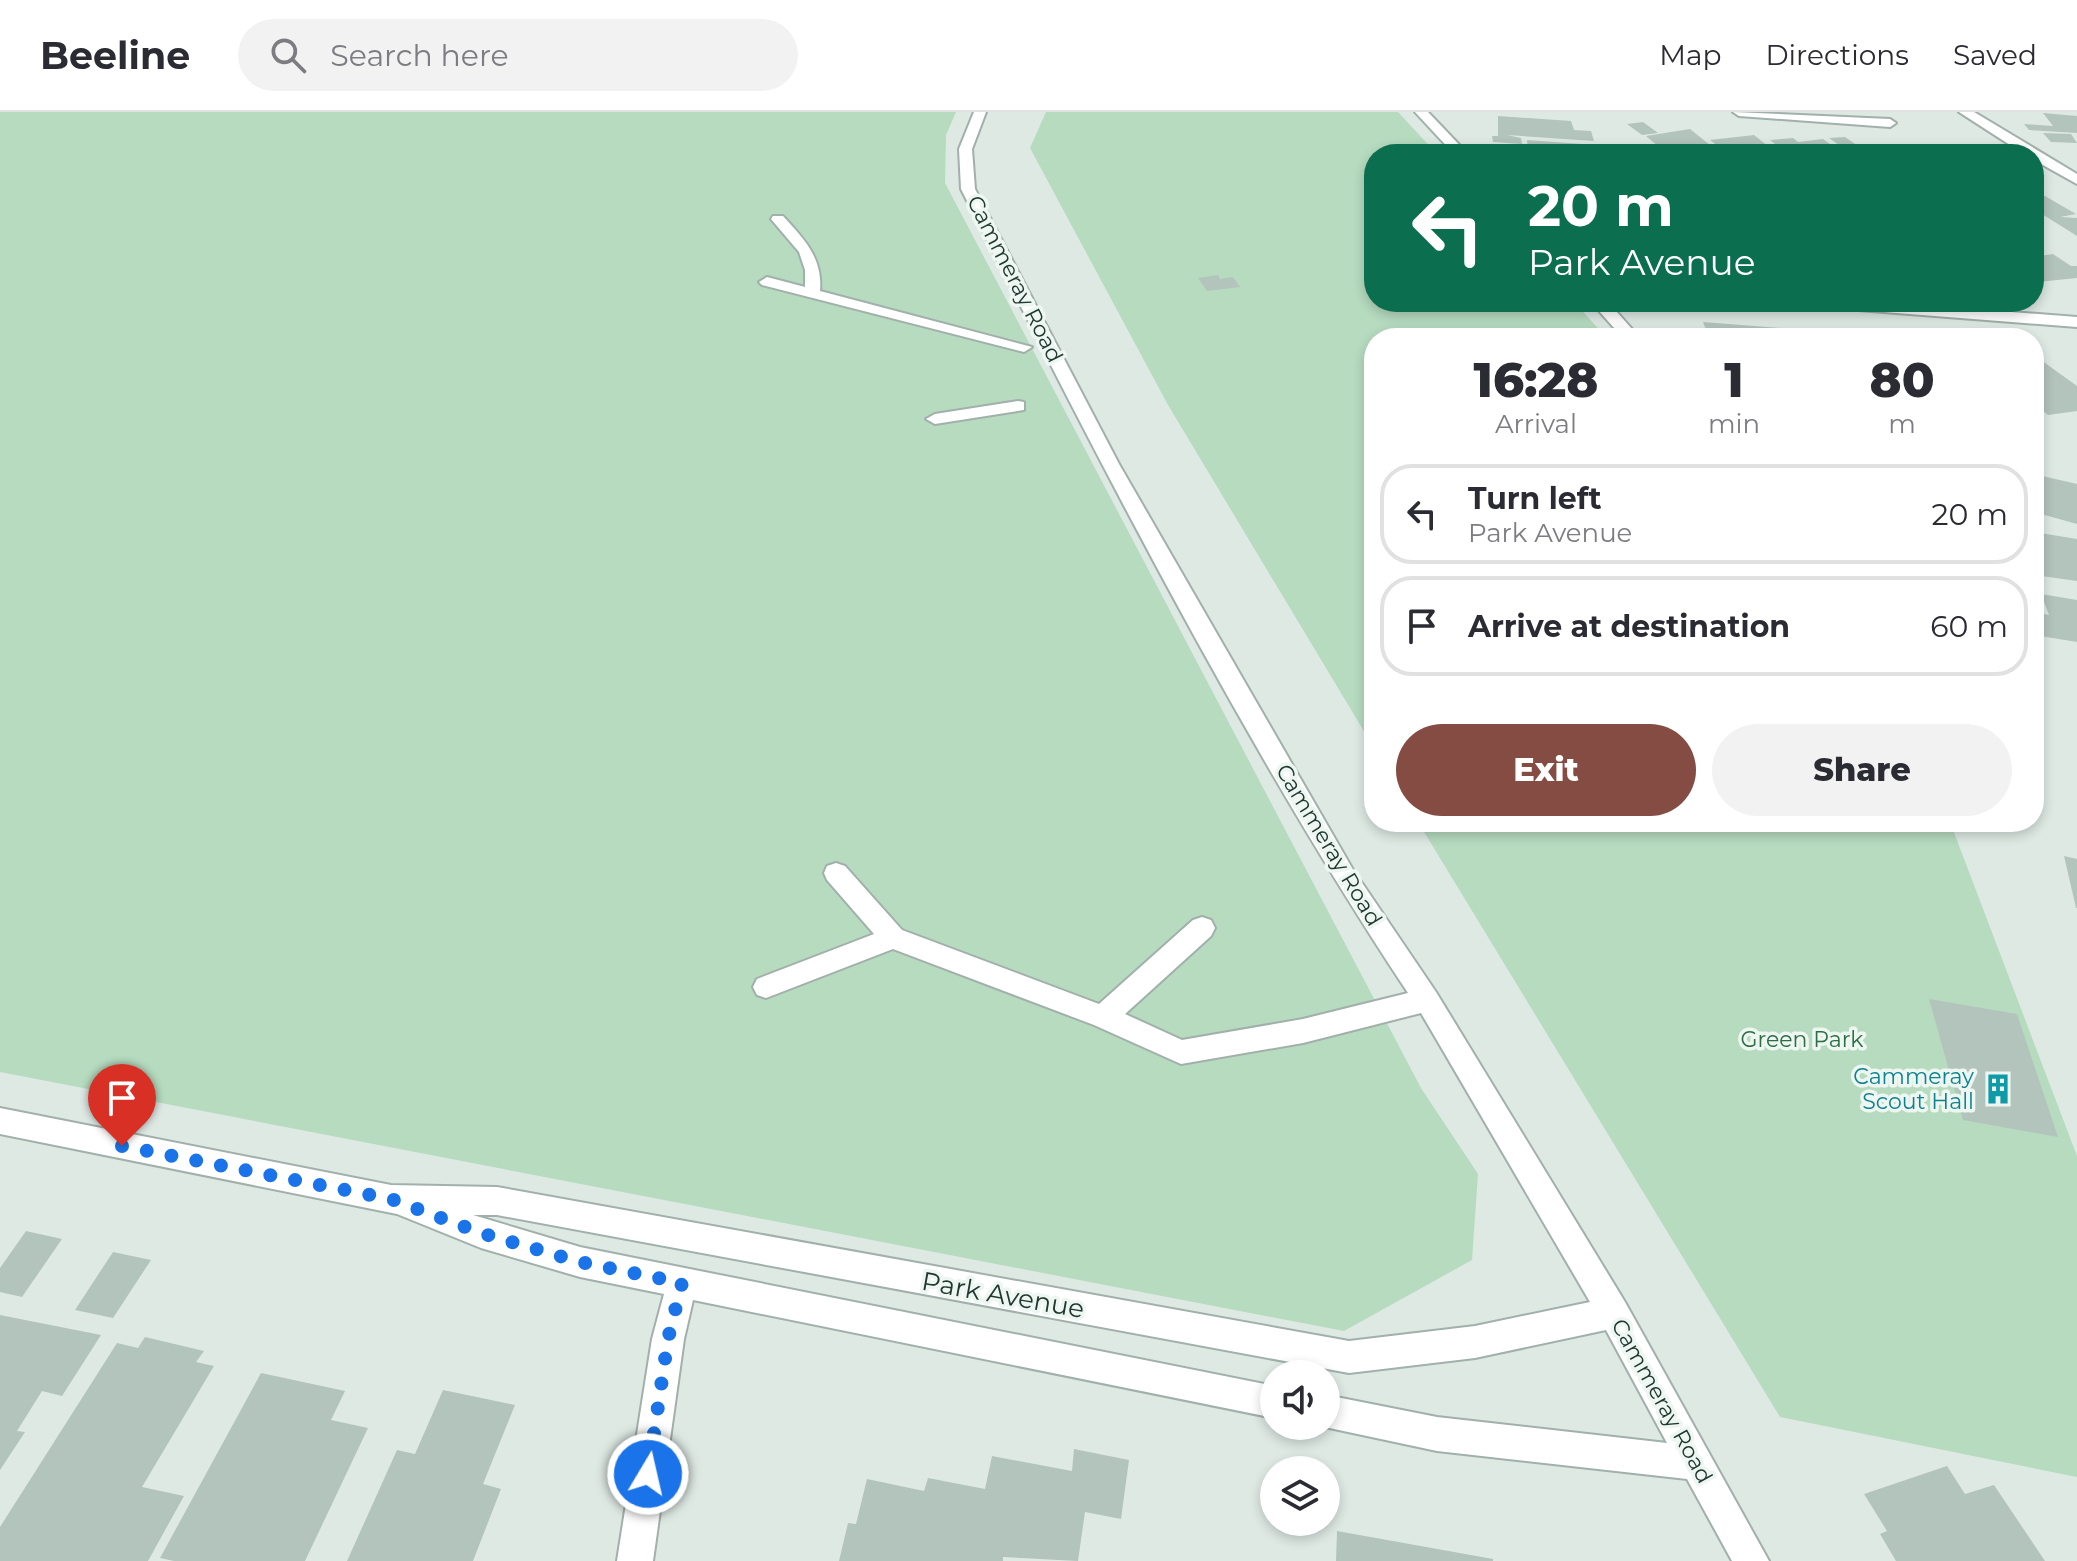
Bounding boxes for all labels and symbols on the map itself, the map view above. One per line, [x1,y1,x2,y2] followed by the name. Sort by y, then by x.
[961,191,1069,367] street label: Cammeray Road
[1270,759,1388,931] street label: Cammeray Road
[1740,1026,1864,1053] park label: Green Park
[1853,1063,1974,1115] place label: Cammeray Scout Hall
[88,1064,156,1146] pin
[1981,1072,2015,1106] building icon: Cammeray Scout Hall
[919,1265,1087,1325] street label: Park Avenue
[1606,1314,1718,1488] street label: Cammeray Road
[606,1432,690,1516] position arrow

